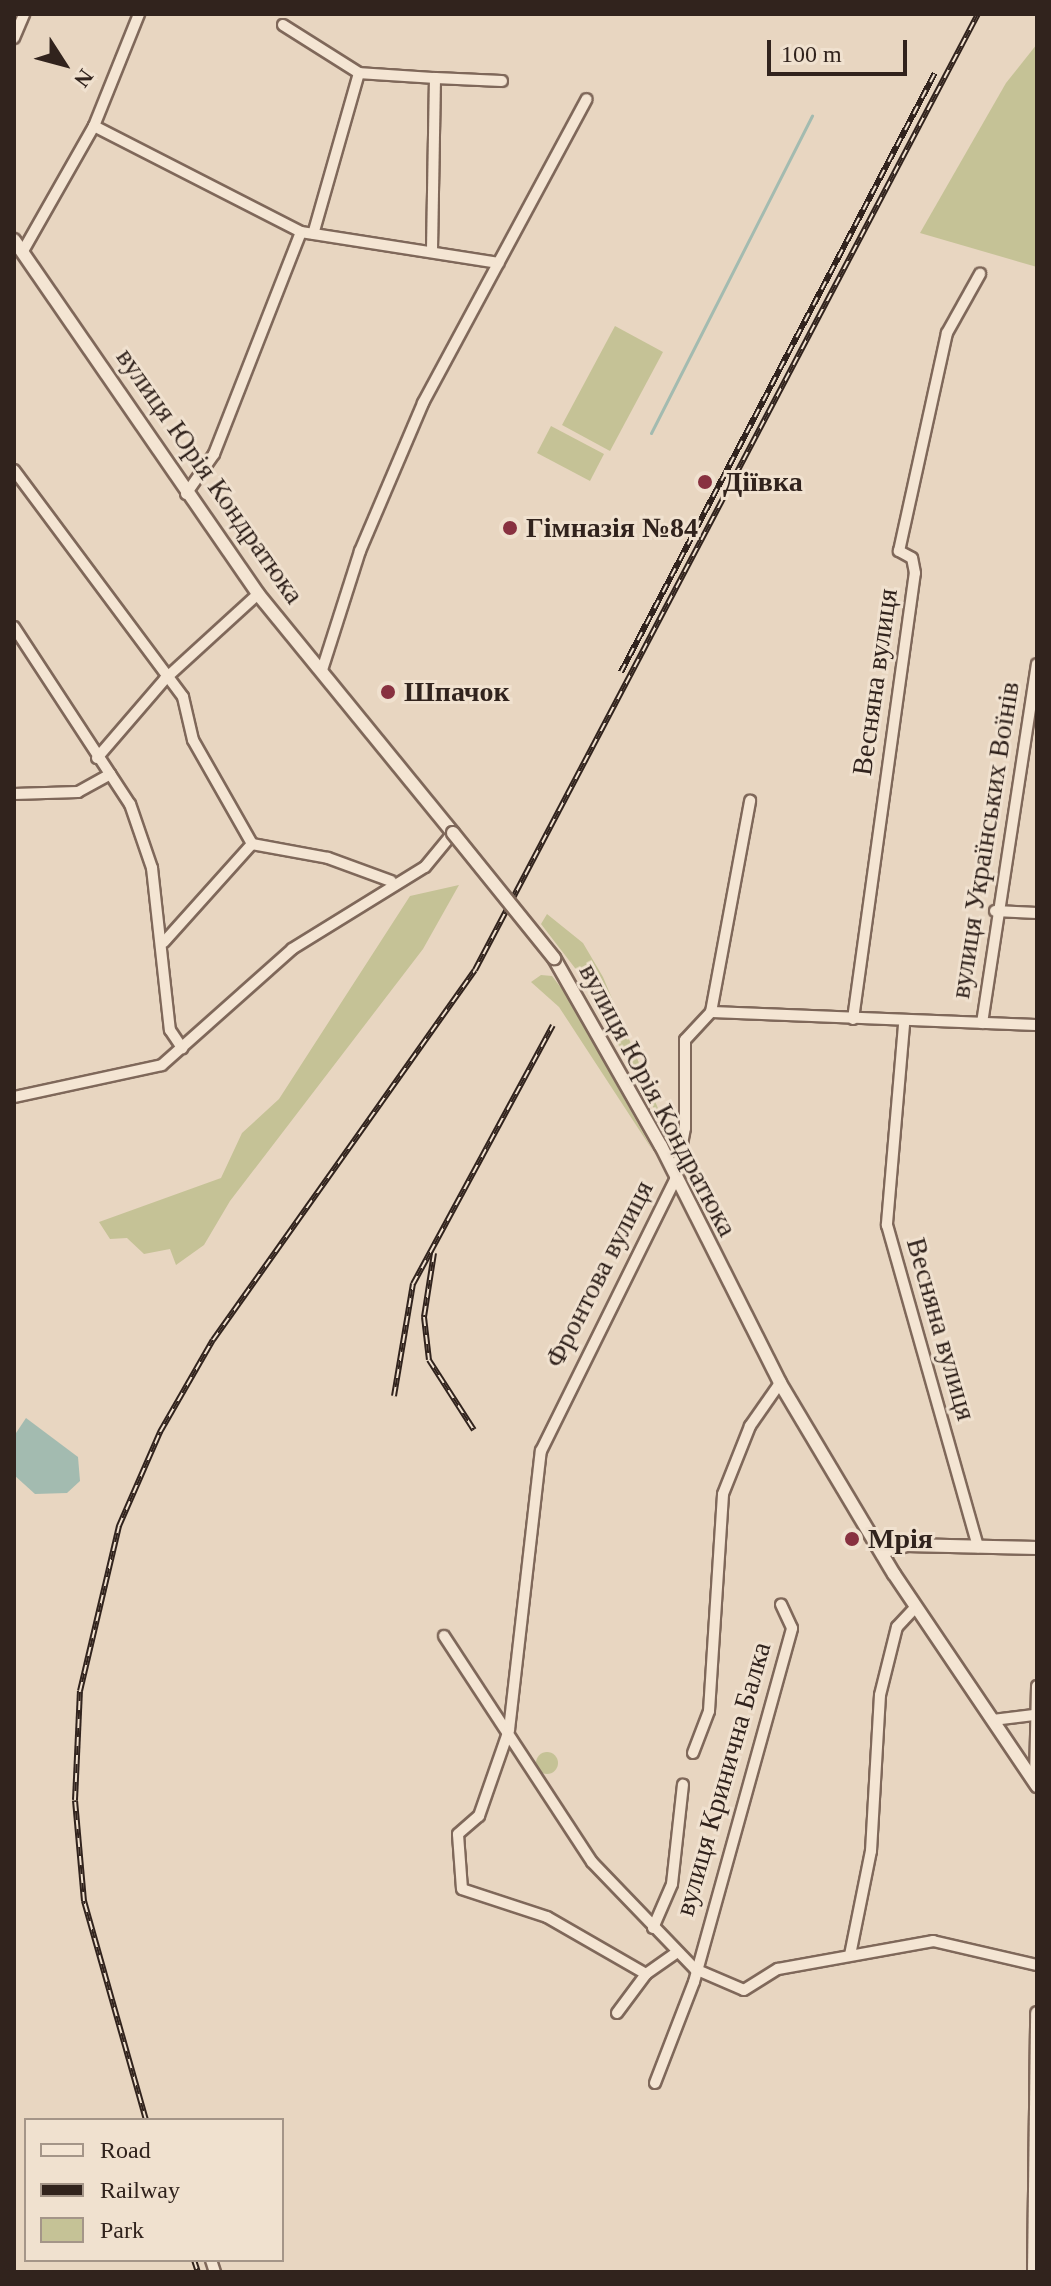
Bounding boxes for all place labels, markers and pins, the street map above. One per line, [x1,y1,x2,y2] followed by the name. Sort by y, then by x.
[723,465,803,499] place label: Діївка
[694,471,716,493] marker: Діївка
[526,511,698,545] place label: Гімназія №84
[501,519,519,537] marker: Гімназія №84
[404,675,510,709] place label: Шпачок
[379,683,397,701] marker: Шпачок
[868,1522,933,1556] place label: Мрія
[843,1530,861,1548] marker: Мрія

